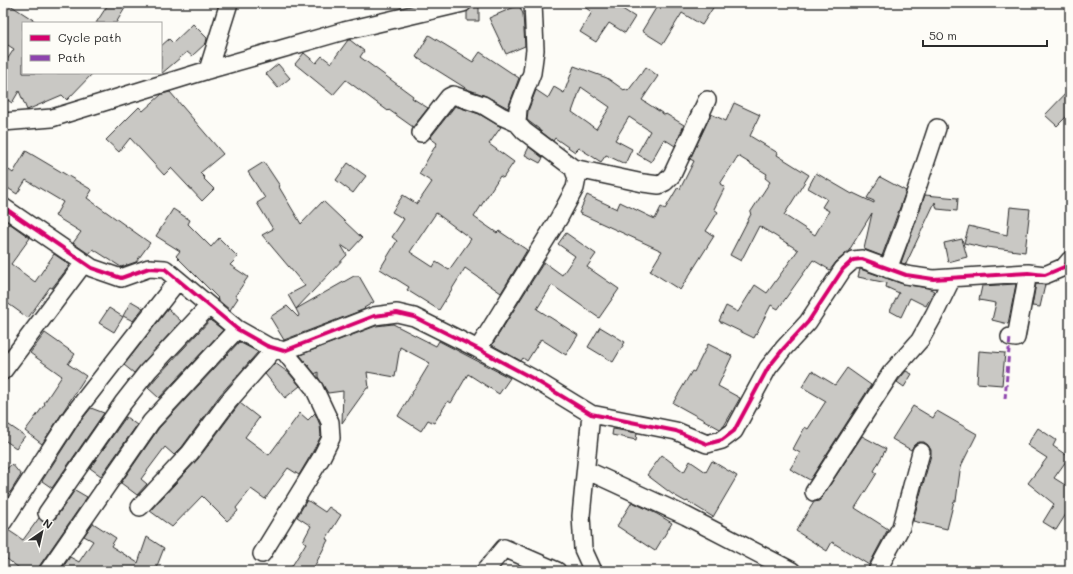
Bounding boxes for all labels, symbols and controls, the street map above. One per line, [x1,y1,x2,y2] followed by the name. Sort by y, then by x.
[22,22,162,74] legend
[923,22,1047,48] scale bar
[929,27,957,43] text: 50 m
[58,29,121,45] text: Cycle path
[58,49,85,65] text: Path
[22,512,62,552] north arrow
[40,515,56,532] text: N

